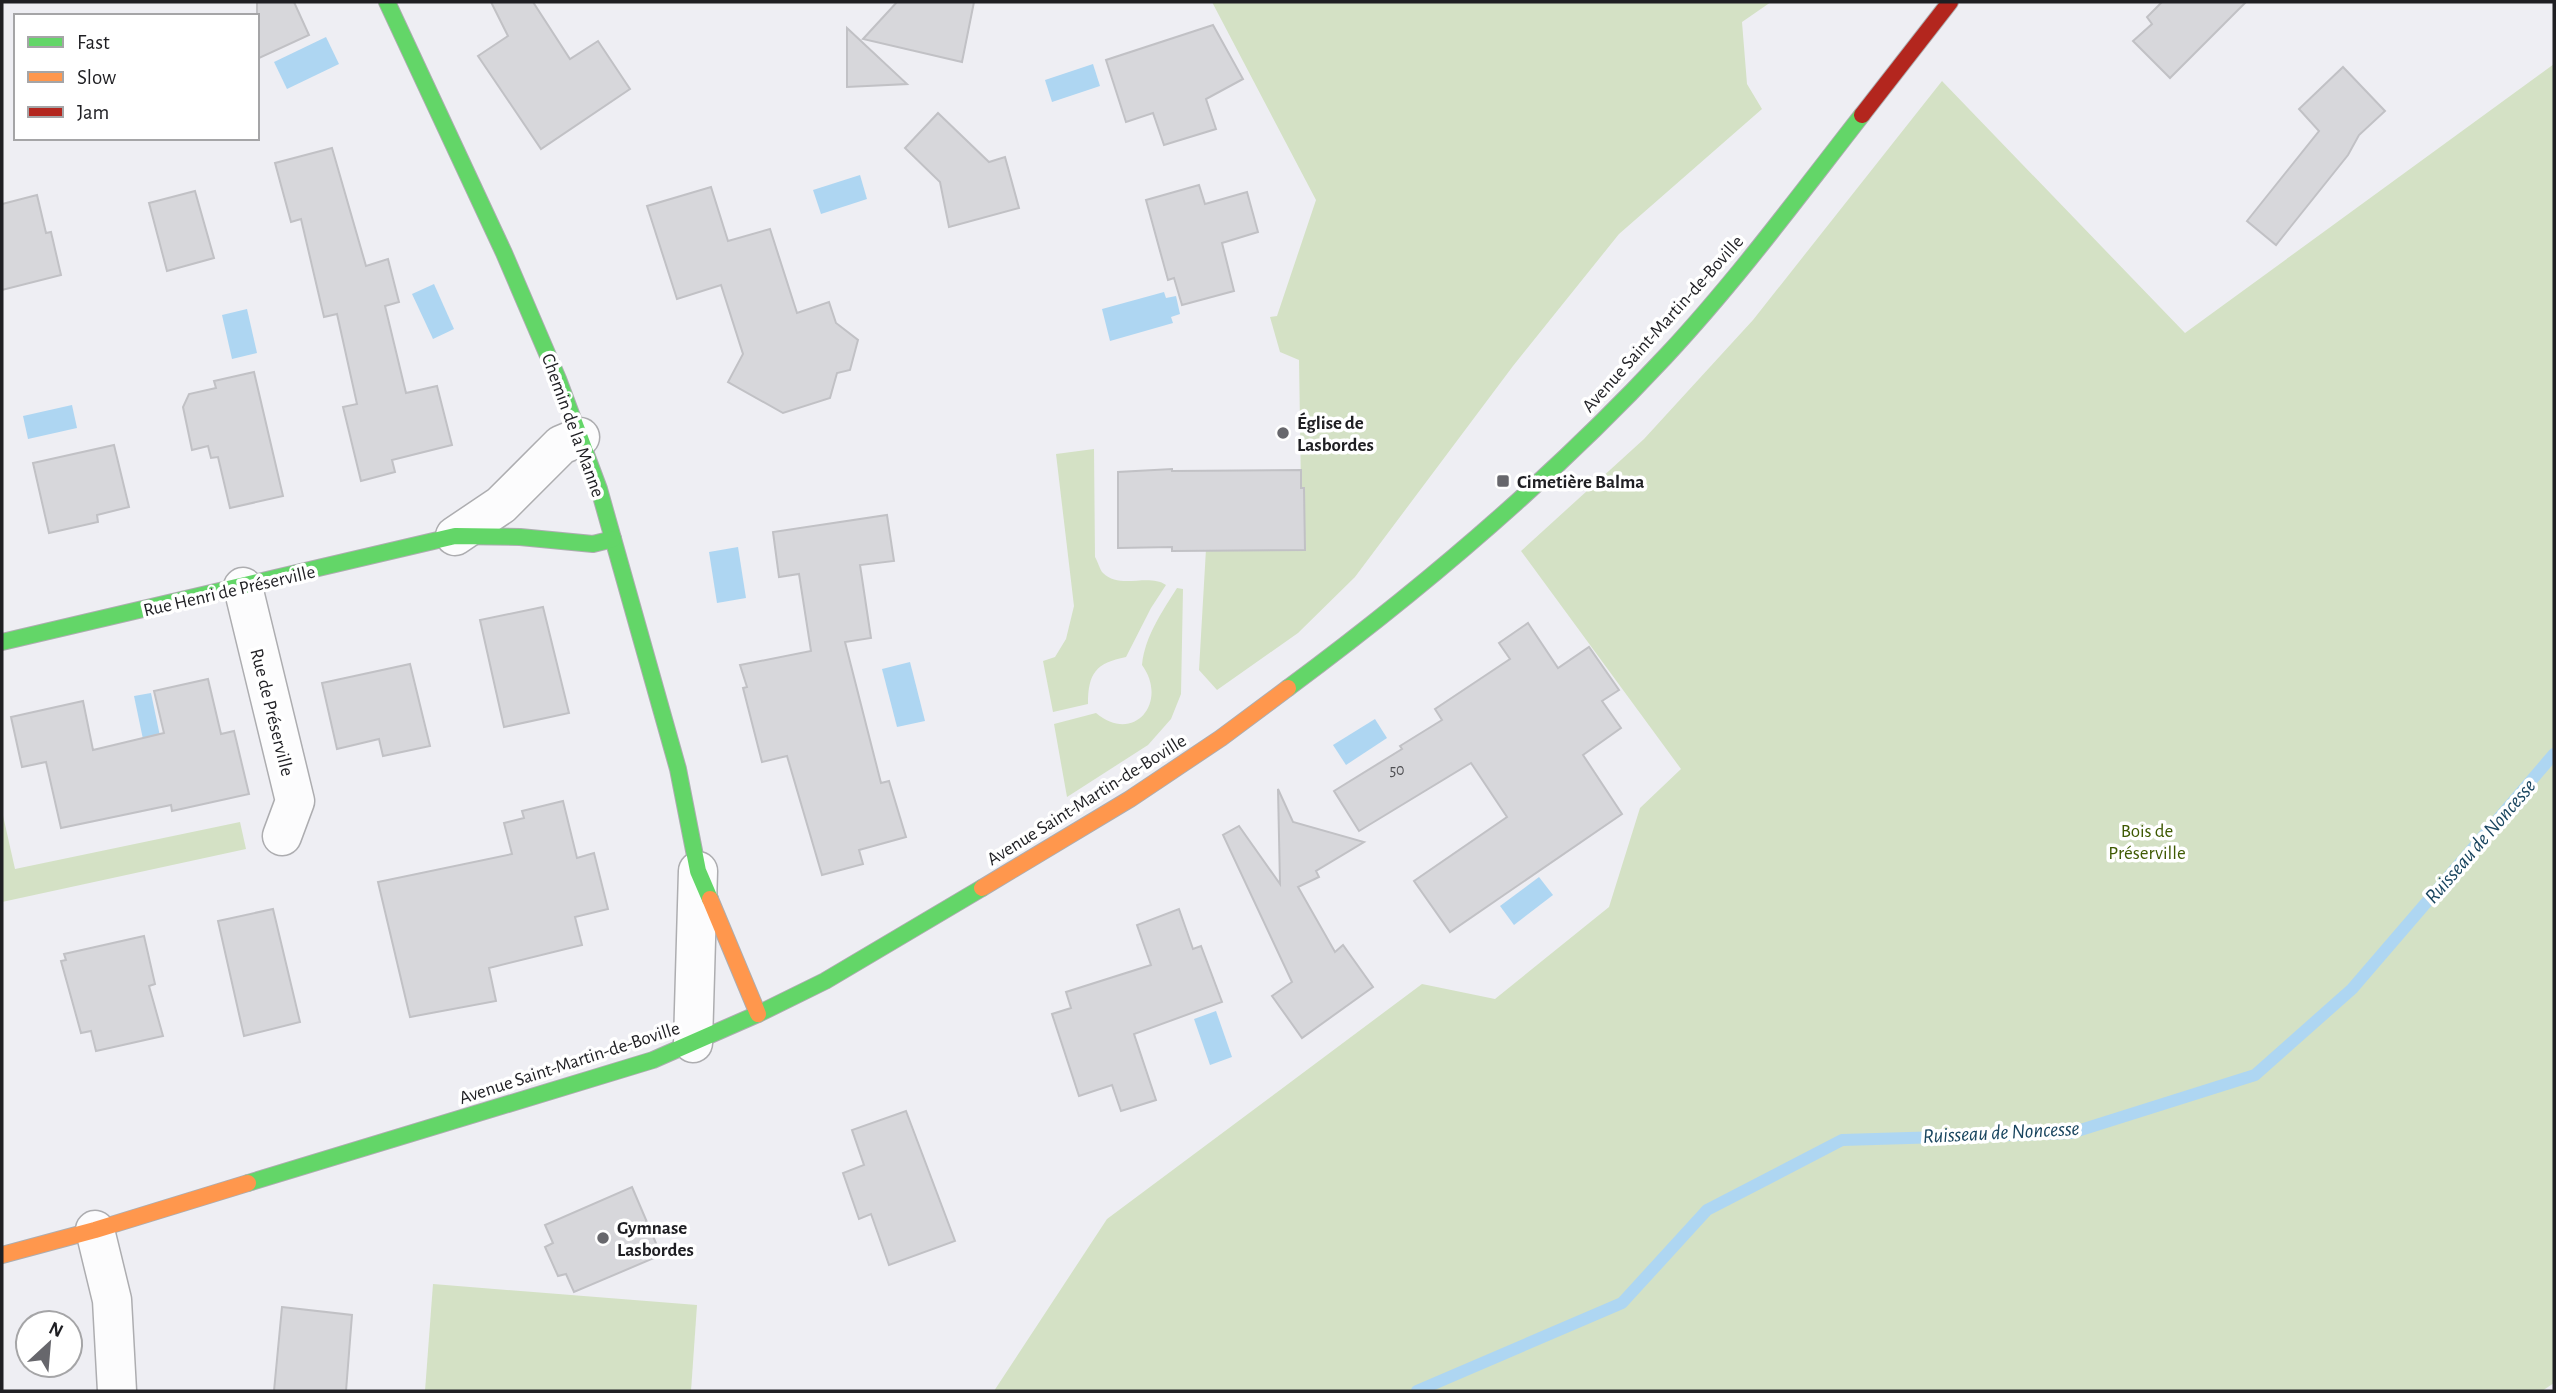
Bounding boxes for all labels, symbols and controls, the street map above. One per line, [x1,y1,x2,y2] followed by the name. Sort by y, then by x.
[14,14,259,140] legend
[77,32,110,53] text: Fast
[77,67,116,88] text: Slow
[77,102,109,123] text: Jam
[1579,232,1747,416] street label: Avenue Saint-Martin-de-Boville
[538,351,607,500] street label: Chemin de la Manne
[1297,412,1374,455] place label: Église de Lasbordes
[1275,425,1291,441] marker: Église de Lasbordes
[1495,473,1511,489] marker: Cimetière Balma
[1517,473,1645,492] place label: Cimetière Balma
[142,562,317,620] street label: Rue Henri de Préserville
[246,647,297,778] street label: Rue de Préserville
[984,731,1190,870] street label: Avenue Saint-Martin-de-Boville
[1389,762,1405,778] house number: 50
[2421,775,2540,907] water label: Ruisseau de Noncesse
[2108,822,2186,863] park label: Bois de Préserville
[457,1019,682,1108] street label: Avenue Saint-Martin-de-Boville
[1922,1118,2080,1147] water label: Ruisseau de Noncesse
[617,1219,694,1260] place label: Gymnase Lasbordes
[595,1230,611,1246] marker: Gymnase Lasbordes
[14,1309,84,1379] north arrow
[46,1319,66,1342] text: N

